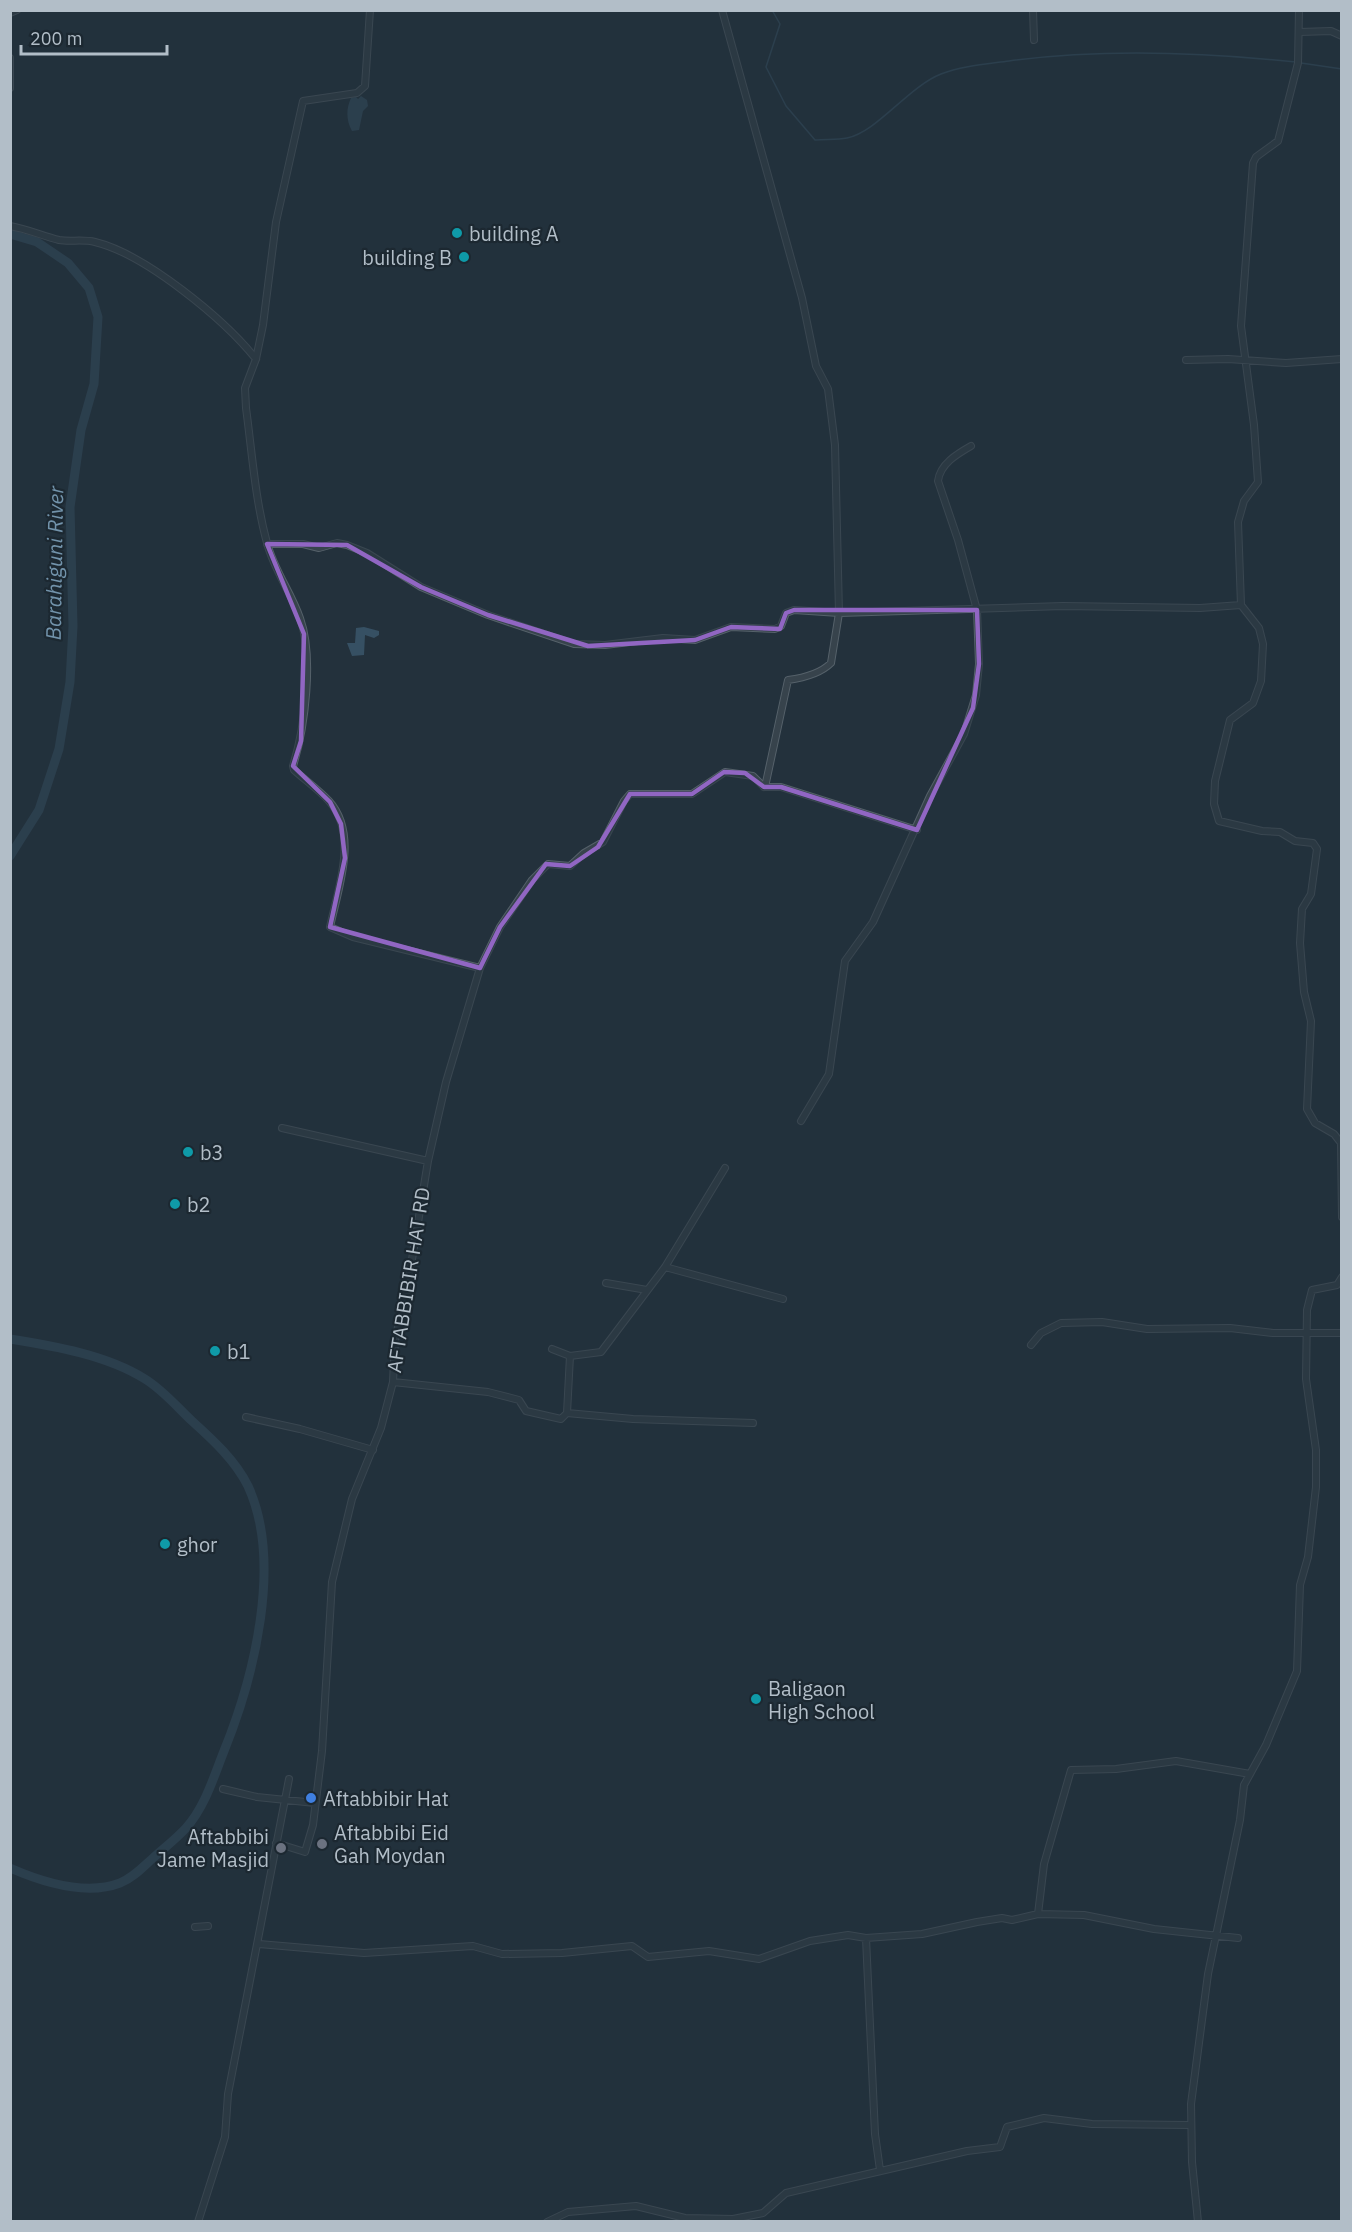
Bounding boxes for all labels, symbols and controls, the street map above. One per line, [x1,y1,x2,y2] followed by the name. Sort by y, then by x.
[21,18,166,56] scale bar
[30,27,82,50] text: 200 m
[469,220,559,247] place label: building A
[450,226,464,240] marker: building A
[362,244,452,271] place label: building B
[457,250,471,264] marker: building B
[39,484,69,640] water label: Barahiguni River
[200,1139,224,1166] place label: b3
[181,1145,195,1159] marker: b3
[380,1185,436,1375] street label: AFTABBIBIR HAT RD
[187,1191,211,1218] place label: b2
[168,1197,182,1211] marker: b2
[227,1338,251,1365] place label: b1
[208,1344,222,1358] marker: b1
[177,1531,217,1558] place label: ghor
[158,1537,172,1551] marker: ghor
[768,1675,875,1725] place label: Baligaon High School
[749,1692,763,1706] marker: Baligaon High School
[323,1785,449,1812] place label: Aftabbibir Hat
[304,1791,318,1805] marker: Aftabbibir Hat
[334,1819,449,1869] place label: Aftabbibi Eid Gah Moydan
[157,1823,269,1873] place label: Aftabbibi Jame Masjid
[315,1837,329,1851] marker: Aftabbibi Eid Gah Moydan
[274,1841,288,1855] marker: Aftabbibi Jame Masjid

